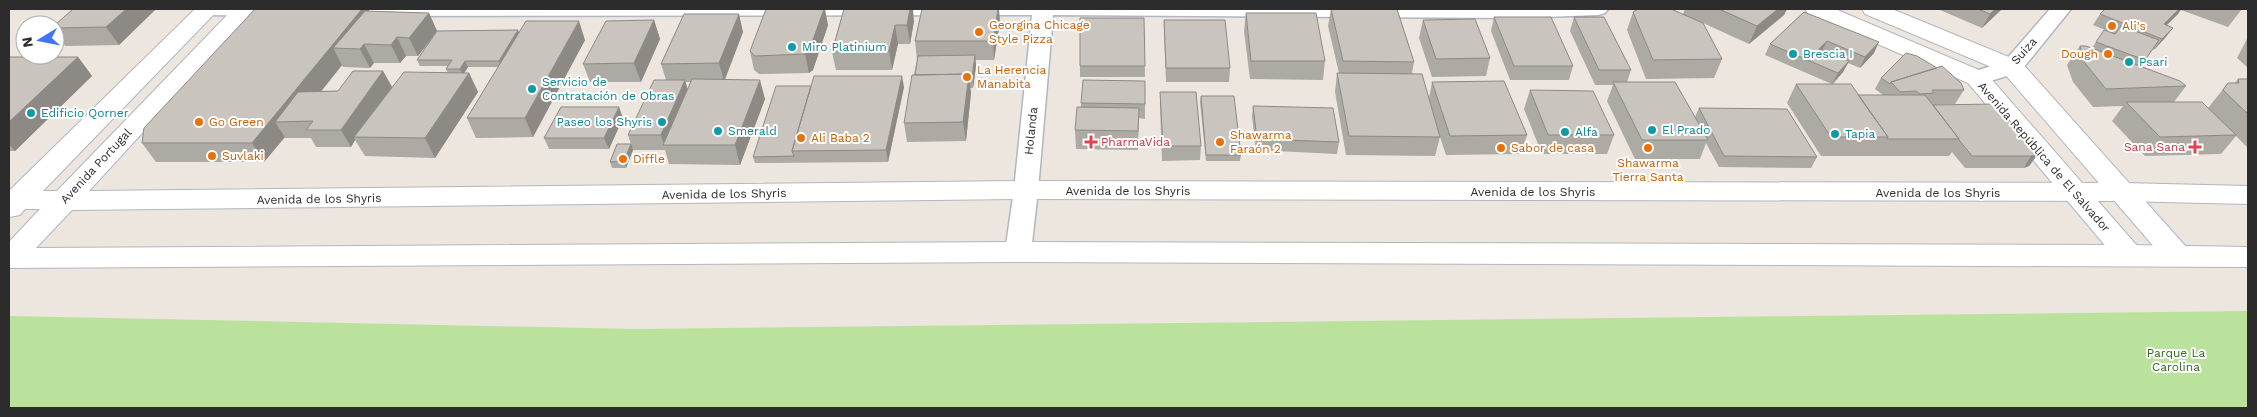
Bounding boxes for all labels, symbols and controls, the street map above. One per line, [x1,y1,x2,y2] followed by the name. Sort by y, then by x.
[15,15,65,65] north arrow
[989,18,1090,46] place label: Georgina Chicage Style Pizza
[2122,19,2146,33] place label: Ali's
[2106,20,2118,32] marker: Ali's
[973,26,985,38] marker: Georgina Chicage Style Pizza
[2008,34,2040,67] street label: Suiza
[18,36,36,49] text: N
[802,40,887,54] place label: Miro Platinium
[786,41,798,53] marker: Miro Platinium
[1803,47,1853,61] place label: Brescia I
[2061,47,2098,61] place label: Dough
[1787,48,1799,60] marker: Brescia I
[2102,48,2114,60] marker: Dough
[2139,55,2168,69] place label: Psari
[2123,56,2135,68] marker: Psari
[977,63,1046,91] place label: La Herencia Manabita
[961,71,973,83] marker: La Herencia Manabita
[542,75,674,103] place label: Servicio de Contratación de Obras
[1975,79,2113,235] street label: Avenida República de El Salvador
[526,83,538,95] marker: Servicio de Contratación de Obras
[41,106,129,120] place label: Edificio Qorner
[1022,106,1040,156] street label: Holanda
[25,107,37,119] marker: Edificio Qorner
[209,115,264,129] place label: Go Green
[557,115,652,129] place label: Paseo los Shyris
[193,116,205,128] marker: Go Green
[656,116,668,128] marker: Paseo los Shyris
[1662,123,1711,137] place label: El Prado
[728,124,777,138] place label: Smerald
[1646,124,1658,136] marker: El Prado
[58,125,135,206] street label: Avenida Portugal
[712,125,724,137] marker: Smerald
[1575,125,1598,139] place label: Alfa
[1559,126,1571,138] marker: Alfa
[1845,127,1876,141] place label: Tapia
[1230,128,1292,156] place label: Shawarma Faraón 2
[1829,128,1841,140] marker: Tapia
[811,131,870,145] place label: Ali Baba 2
[795,132,807,144] marker: Ali Baba 2
[1101,135,1170,149] place label: PharmaVida
[1085,136,1097,148] marker: PharmaVida
[1214,136,1226,148] marker: Shawarma Faraón 2
[2124,140,2185,154] place label: Sana Sana
[1511,141,1594,155] place label: Sabor de casa
[2189,141,2201,153] marker: Sana Sana
[1495,142,1507,154] marker: Sabor de casa
[1642,142,1654,154] marker: Shawarma Tierra Santa
[222,149,264,163] place label: Suvlaki
[206,150,218,162] marker: Suvlaki
[633,152,665,166] place label: Diffle
[617,153,629,165] marker: Diffle
[1613,156,1684,184] place label: Shawarma Tierra Santa
[1066,184,1190,198] street label: Avenida de los Shyris
[1471,185,1595,199] street label: Avenida de los Shyris
[661,186,787,202] street label: Avenida de los Shyris
[1876,186,2000,200] street label: Avenida de los Shyris
[256,191,382,207] street label: Avenida de los Shyris
[2147,346,2206,374] park label: Parque La Carolina

